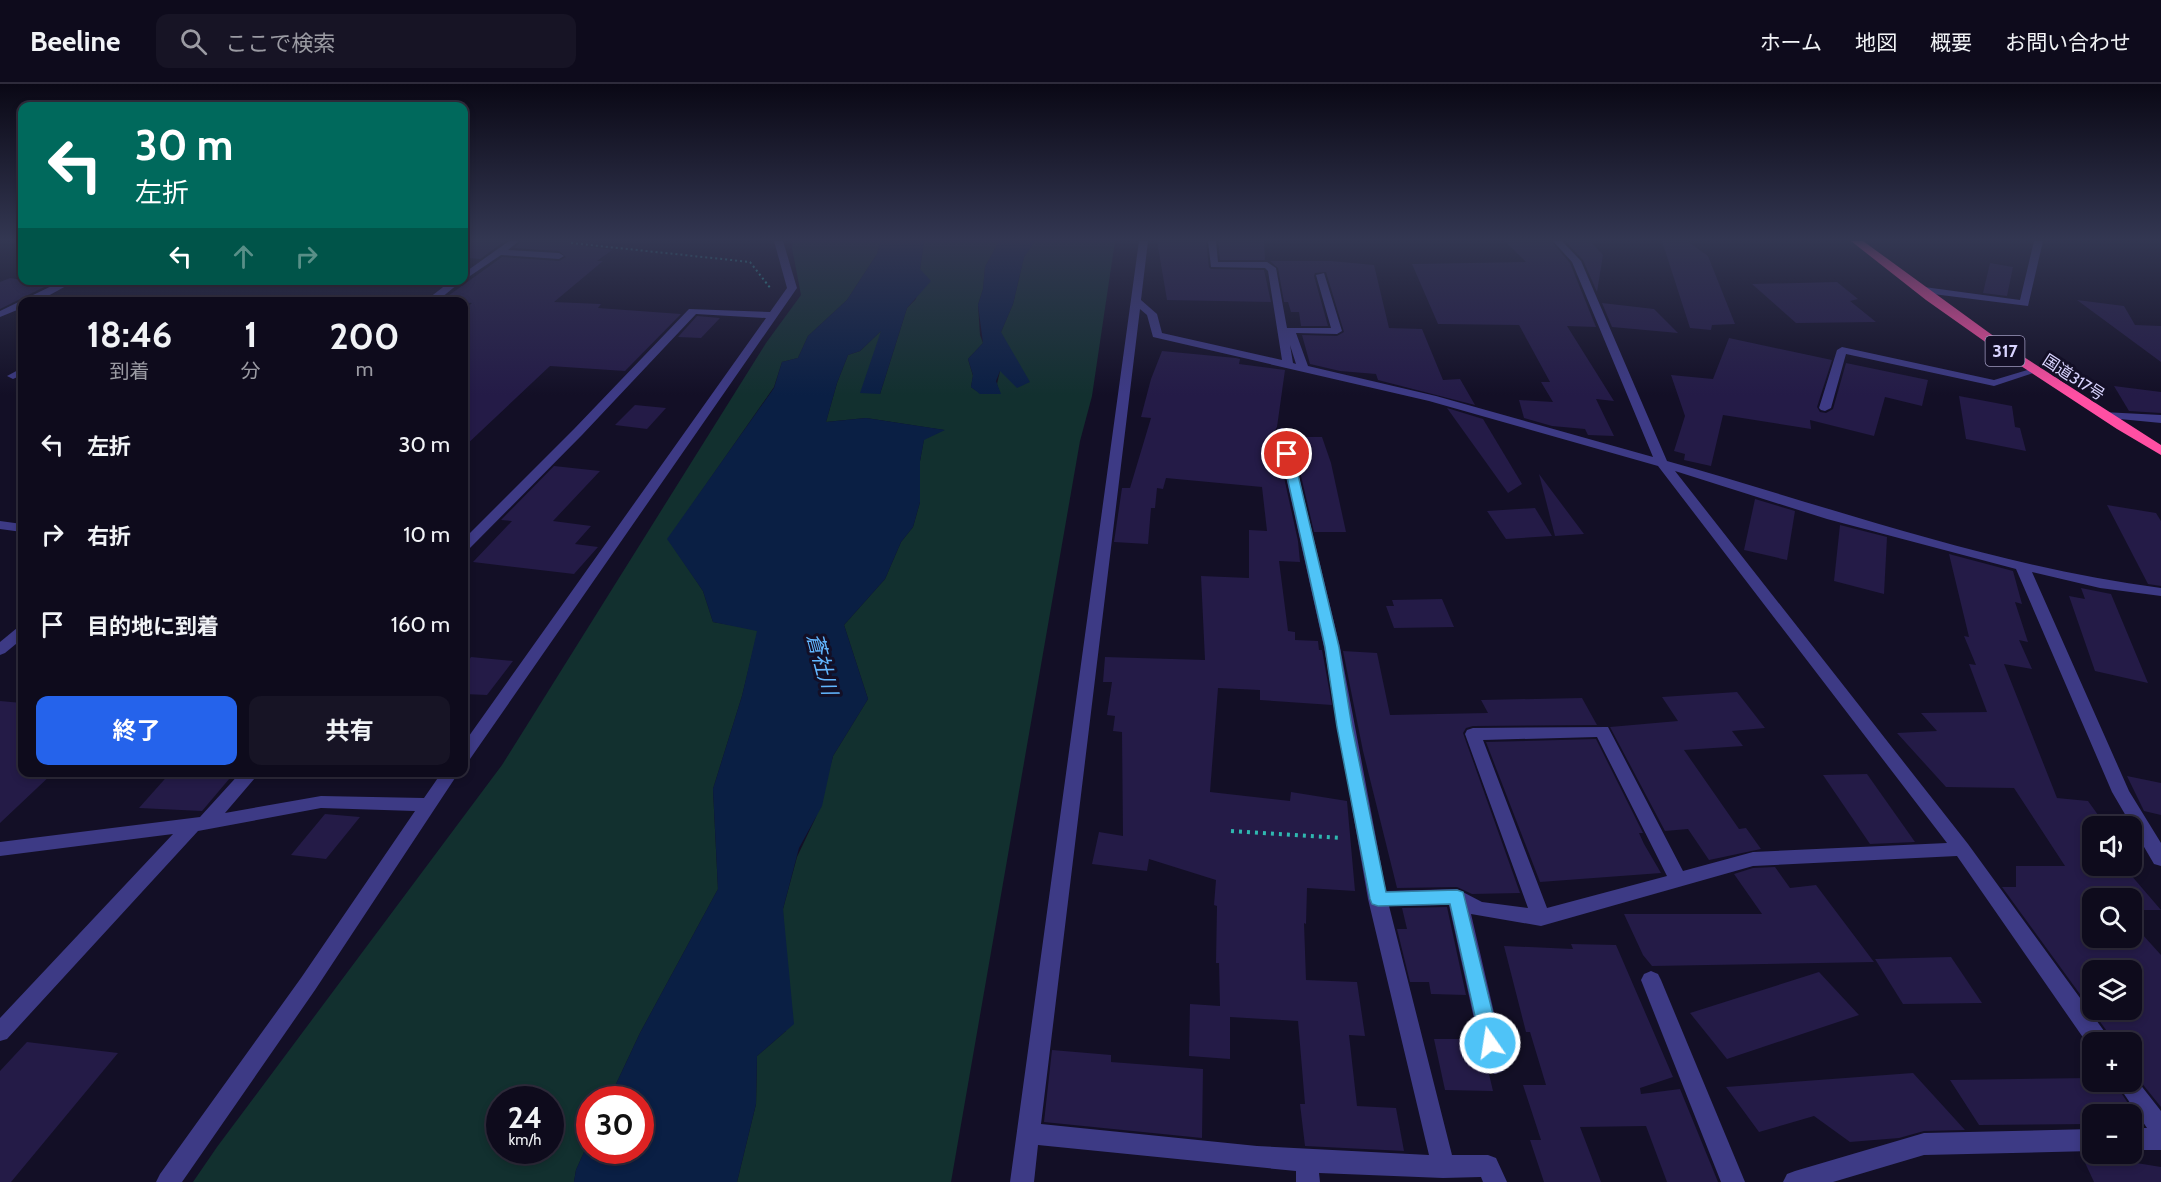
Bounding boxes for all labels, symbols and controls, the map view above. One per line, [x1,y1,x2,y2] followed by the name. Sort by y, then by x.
[156,14,576,68] search box
[30,24,120,58] text: Beeline
[177,25,210,58] icon: search
[225,30,335,57] text: ここで検索
[1760,30,1822,55] text: ホーム
[1855,30,1897,55] text: 地図
[1930,30,1972,55] text: 概要
[2005,30,2131,55] text: お問い合わせ
[135,119,233,171] text: 30 m
[36,126,114,204] icon: left
[135,176,189,209] text: 左折
[164,240,197,273] icon: left
[227,240,260,273] icon: ahead
[290,240,323,273] icon: right
[87,312,172,356] text: 18:46
[244,312,258,356] text: 1
[329,314,399,358] text: 200
[1986,336,2024,366] road number: 317
[2039,350,2108,404] street label: 国道317号
[356,357,373,381] text: m
[109,359,149,383] text: 到着
[241,359,261,383] text: 分
[36,428,69,461] icon: left
[1261,428,1312,479] pin
[398,431,450,458] text: 30 m
[87,433,131,460] text: 左折
[1270,437,1303,470] icon: arrive
[36,518,69,551] icon: right
[403,521,450,548] text: 10 m
[87,523,131,550] text: 右折
[36,608,69,641] icon: arrive
[391,611,450,638] text: 160 m
[87,613,219,640] text: 目的地に到着
[802,630,843,699] water label: 蒼社川
[36,696,237,765] button: 終了
[249,696,450,765] button: 共有
[2082,816,2142,1164] map controls
[2082,816,2142,876] button: sound
[2082,888,2142,948] button: search
[2082,960,2142,1020] button: layers
[1458,1011,1522,1075] position arrow
[2082,1032,2142,1092] button: +
[576,1086,654,1164] speed limit sign: 30
[508,1099,542,1136] text: 24
[2082,1104,2142,1164] button: −
[509,1131,541,1149] text: km/h

